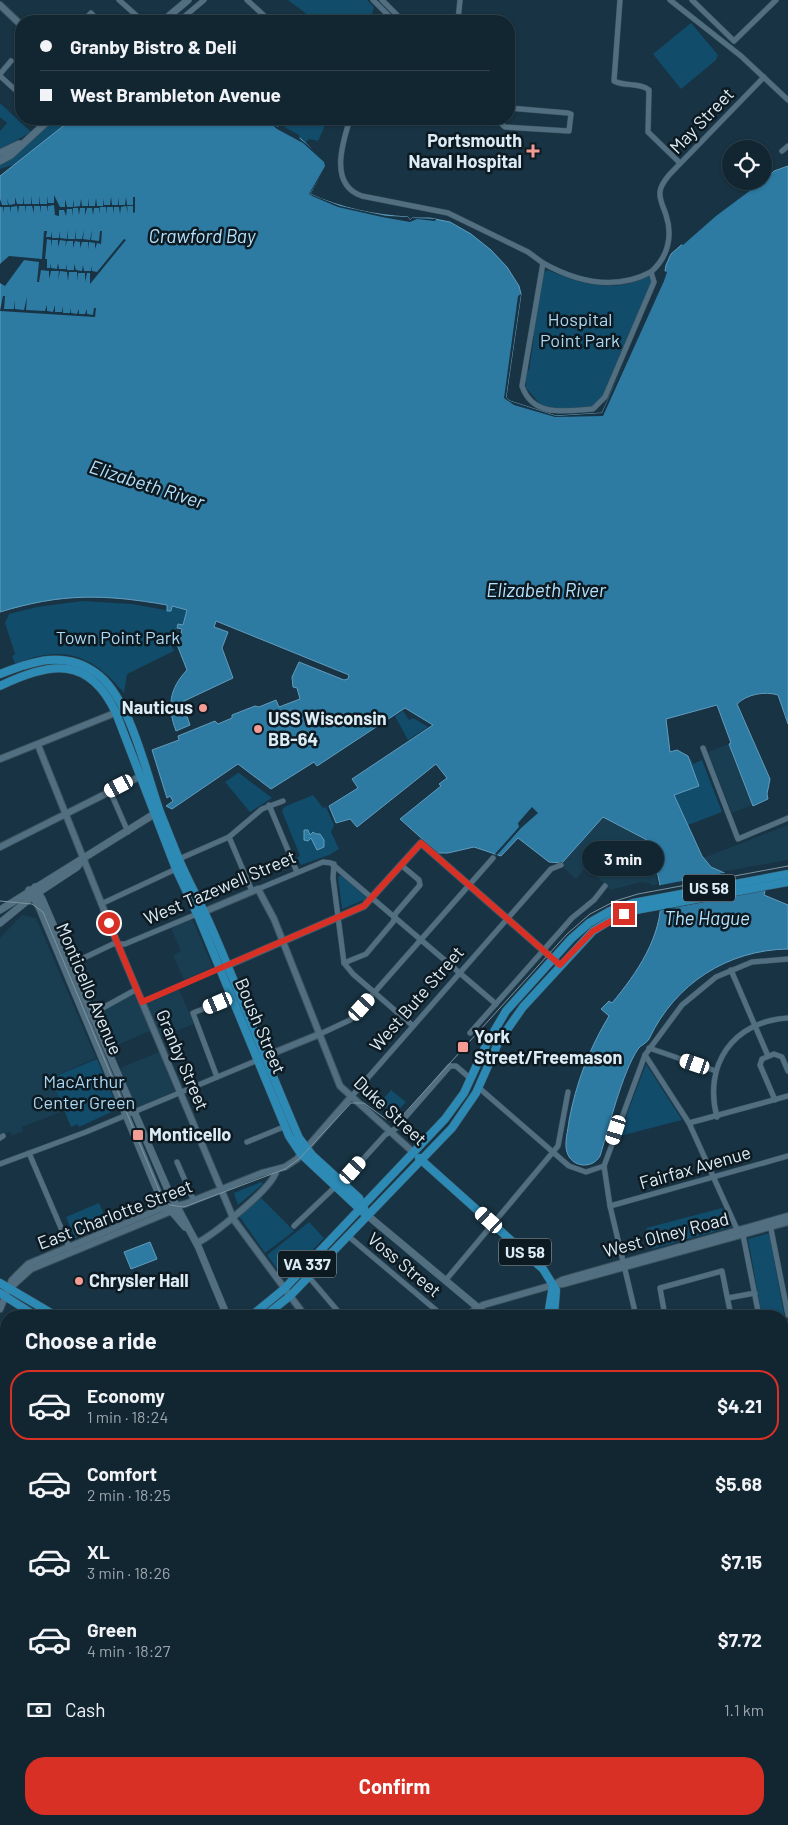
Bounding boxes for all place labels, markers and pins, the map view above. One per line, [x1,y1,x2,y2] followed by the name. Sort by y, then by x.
[408,129,522,172] place label: Portsmouth Naval Hospital
[526,144,540,158] marker: Portsmouth Naval Hospital
[122,696,193,718] place label: Nauticus
[197,702,209,714] marker: Nauticus
[268,707,387,750] place label: USS Wisconsin BB-64
[252,723,264,735] marker: USS Wisconsin BB-64
[474,1025,622,1068] place label: York Street/Freemason
[456,1040,470,1054] marker: York Street/Freemason
[149,1123,231,1145] place label: Monticello
[131,1128,145,1142] marker: Monticello
[89,1269,189,1291] place label: Chrysler Hall
[73,1275,85,1287] marker: Chrysler Hall

